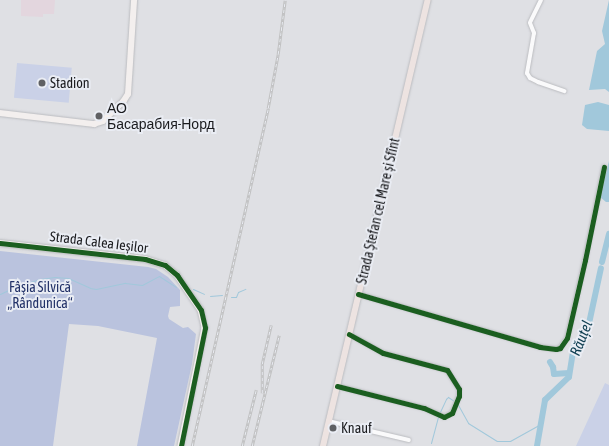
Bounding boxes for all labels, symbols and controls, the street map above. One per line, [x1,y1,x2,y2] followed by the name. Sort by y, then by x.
[50,75,90,91] place label: Stadion
[37,78,47,88] marker: Stadion
[107,100,215,132] place label: АО Басарабия-Норд
[94,111,104,121] marker: АО Басарабия-Норд
[353,136,403,286] street label: Strada Ștefan cel Mare și Sfînt
[49,228,149,256] street label: Strada Calea Ieșilor
[7,279,73,312] park label: Fâşia Silvică „Rândunica“
[566,318,596,358] water label: Răuțel
[341,420,372,436] place label: Knauf
[328,423,338,433] marker: Knauf

